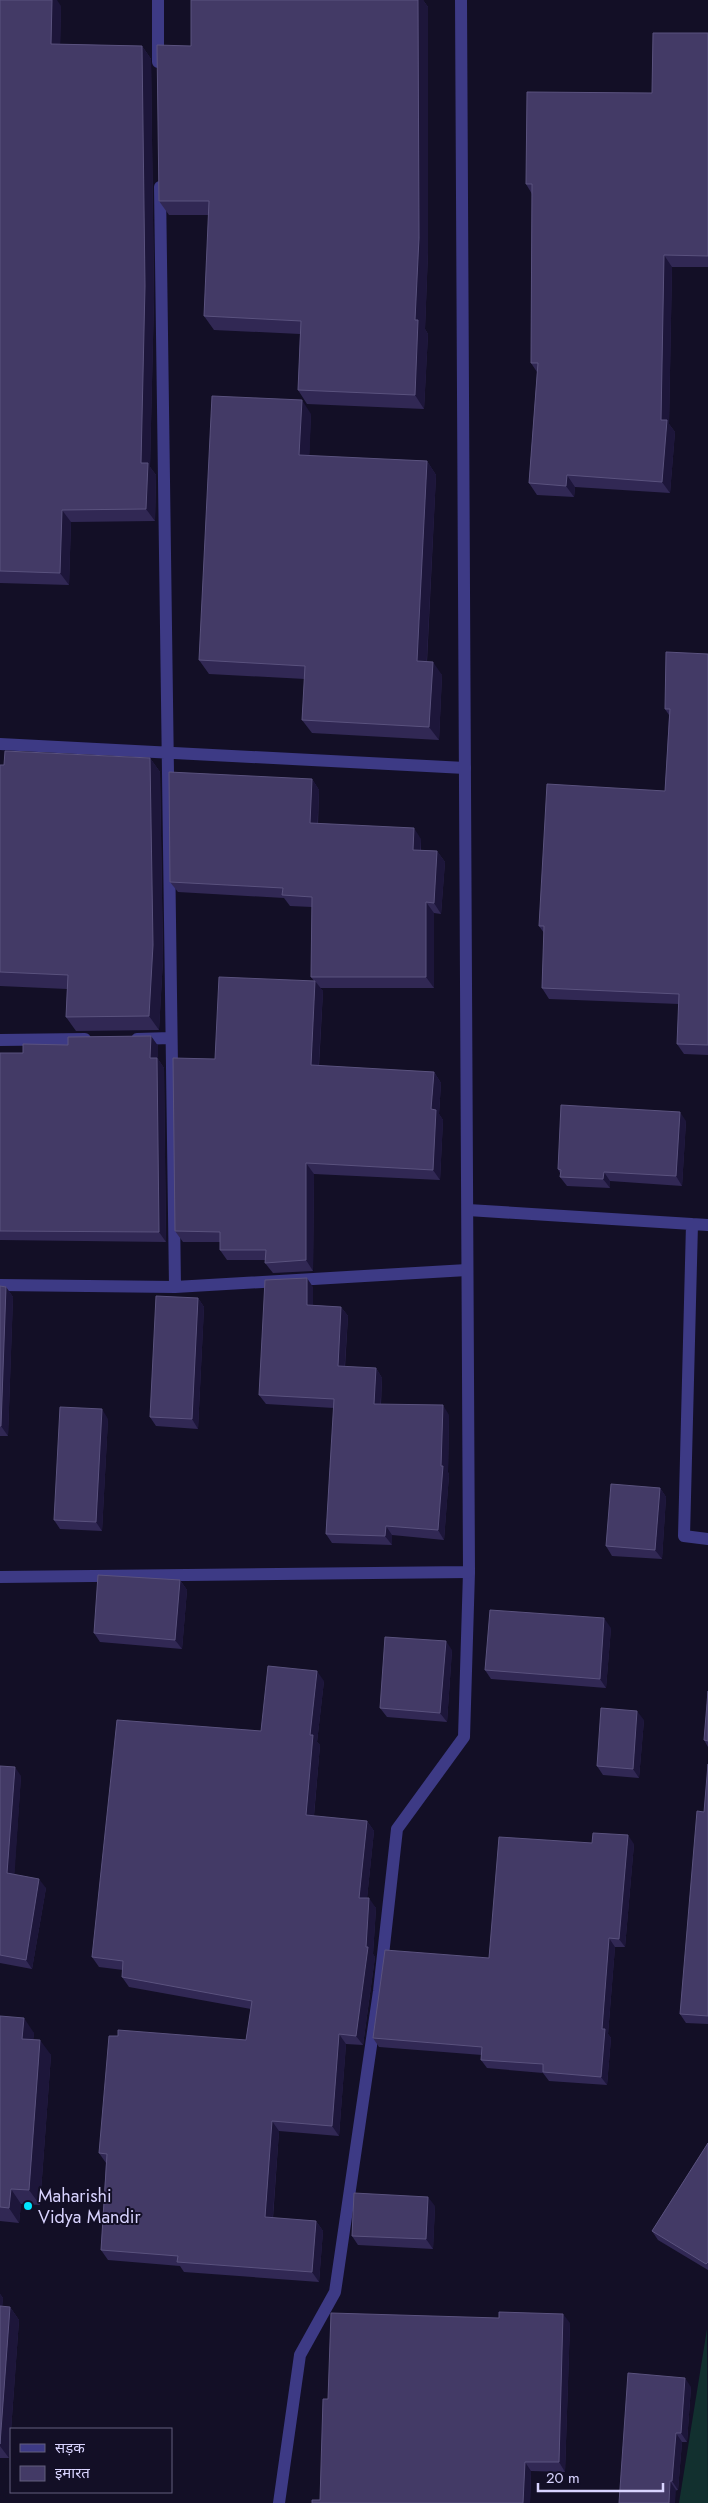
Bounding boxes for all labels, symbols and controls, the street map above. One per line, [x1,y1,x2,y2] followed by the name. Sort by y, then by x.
[38,2183,141,2230] place label: Maharishi Vidya Mandir
[22,2200,34,2212] marker: Maharishi Vidya Mandir
[10,2428,172,2493] legend
[55,2437,85,2459] text: सड़क
[538,2460,663,2492] scale bar
[55,2462,90,2484] text: इमारत
[546,2467,580,2489] text: 20 m

